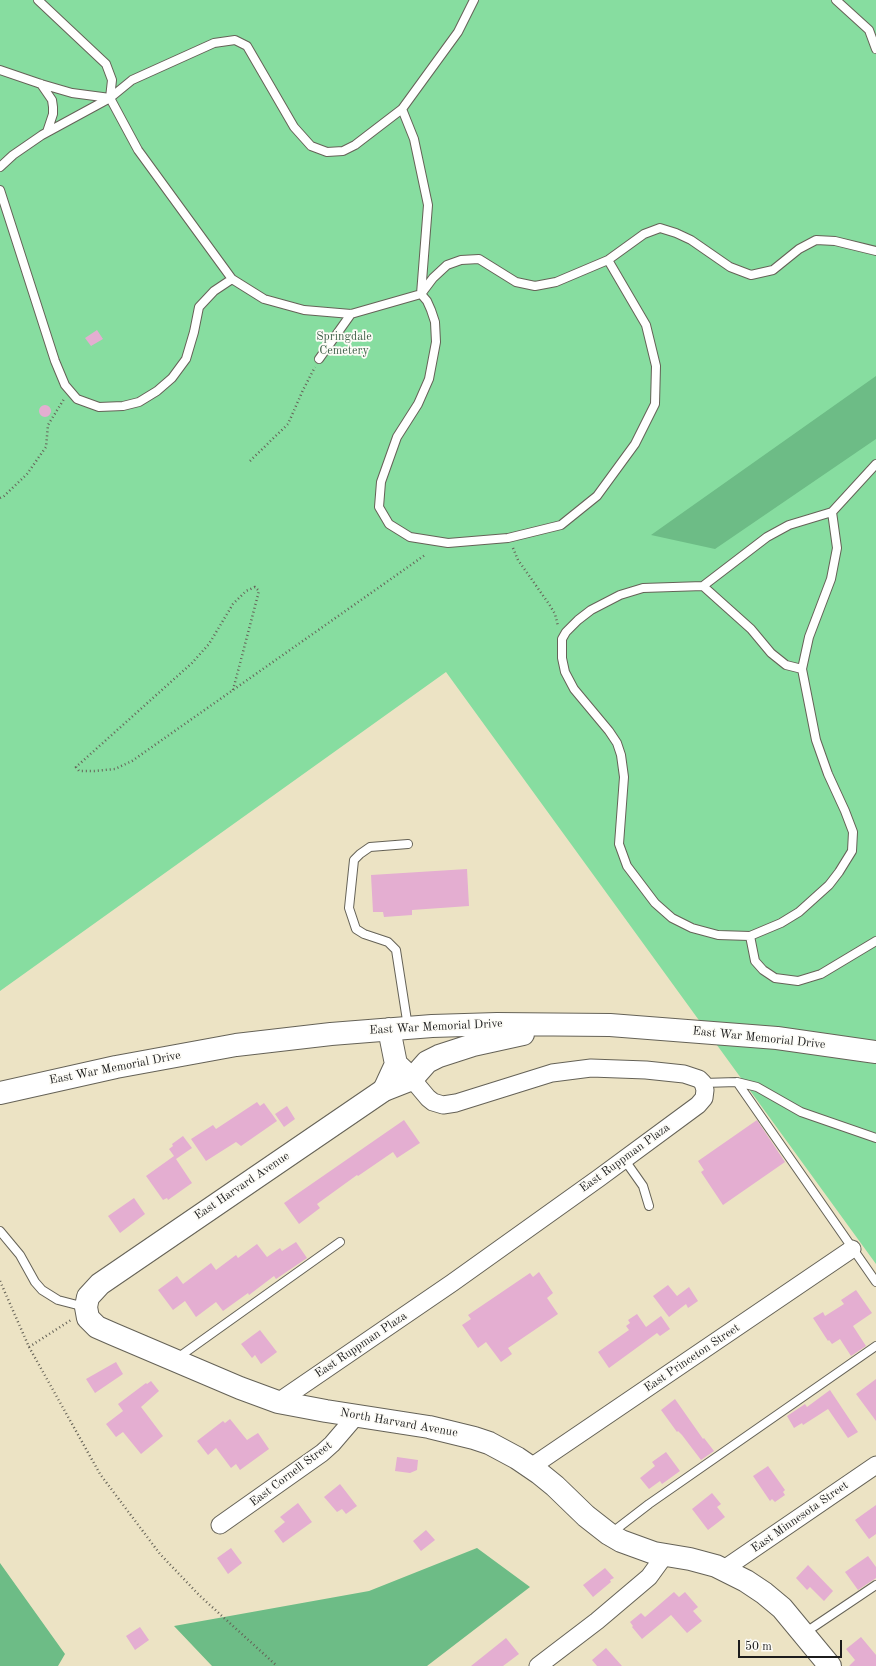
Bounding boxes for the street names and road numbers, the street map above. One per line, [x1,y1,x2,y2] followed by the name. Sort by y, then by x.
[369,1016,503,1038] street label: East War Memorial Drive
[692,1024,826,1052] street label: East War Memorial Drive
[48,1048,182,1088] street label: East War Memorial Drive
[577,1120,673,1196] street label: East Ruppman Plaza
[192,1149,292,1223] street label: East Harvard Avenue
[312,1309,410,1381] street label: East Ruppman Plaza
[641,1321,743,1395] street label: East Princeton Street
[339,1406,459,1440] street label: North Harvard Avenue
[247,1438,335,1510] street label: East Cornell Street
[749,1478,851,1556] street label: East Minnesota Street

